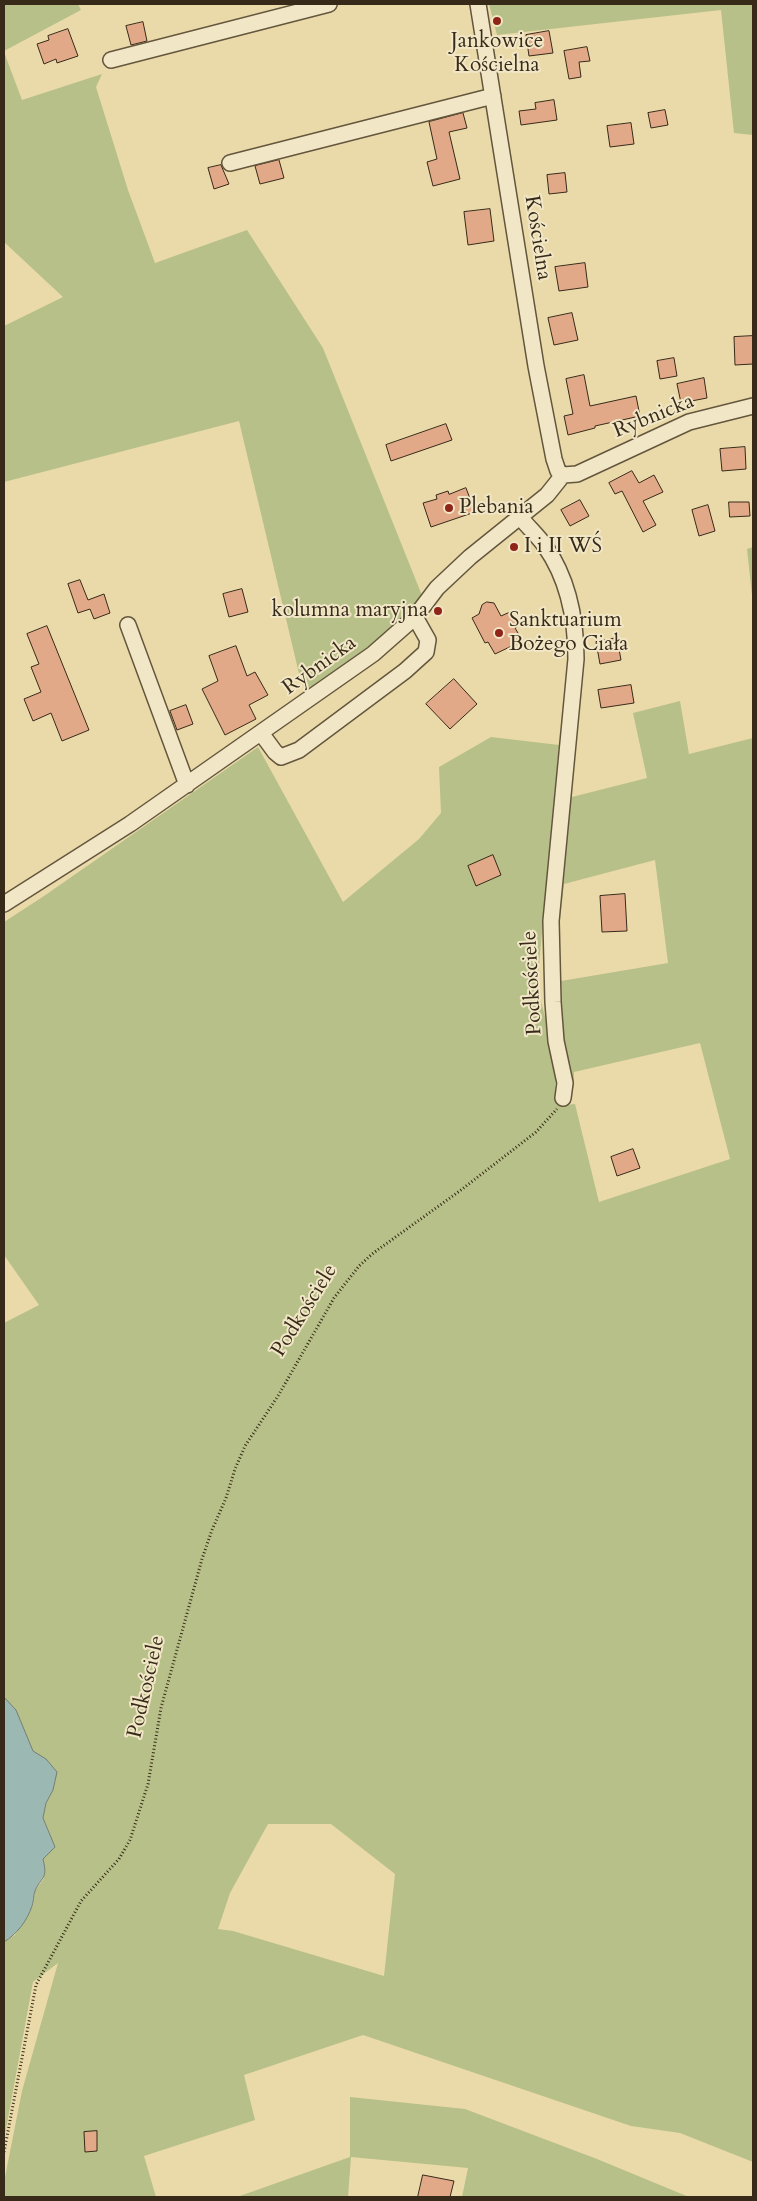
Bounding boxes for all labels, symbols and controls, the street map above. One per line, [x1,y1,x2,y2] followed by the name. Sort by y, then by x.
[491,15,503,27] marker: Jankowice Kościelna
[451,29,543,79] place label: Jankowice Kościelna
[518,194,556,282] street label: Kościelna
[610,389,698,445] street label: Rybnicka
[459,495,534,521] place label: Plebania
[443,502,455,514] marker: Plebania
[524,534,602,560] place label: I i II WŚ
[508,541,520,553] marker: I i II WŚ
[272,598,428,624] place label: kolumna maryjna
[432,605,444,617] marker: kolumna maryjna
[509,608,628,658] place label: Sanktuarium Bożego Ciała
[493,627,505,639] marker: Sanktuarium Bożego Ciała
[278,631,362,701] street label: Rybnicka
[518,930,548,1036] street label: Podkościele
[267,1260,343,1362] street label: Podkościele
[123,1633,171,1741] street label: Podkościele

